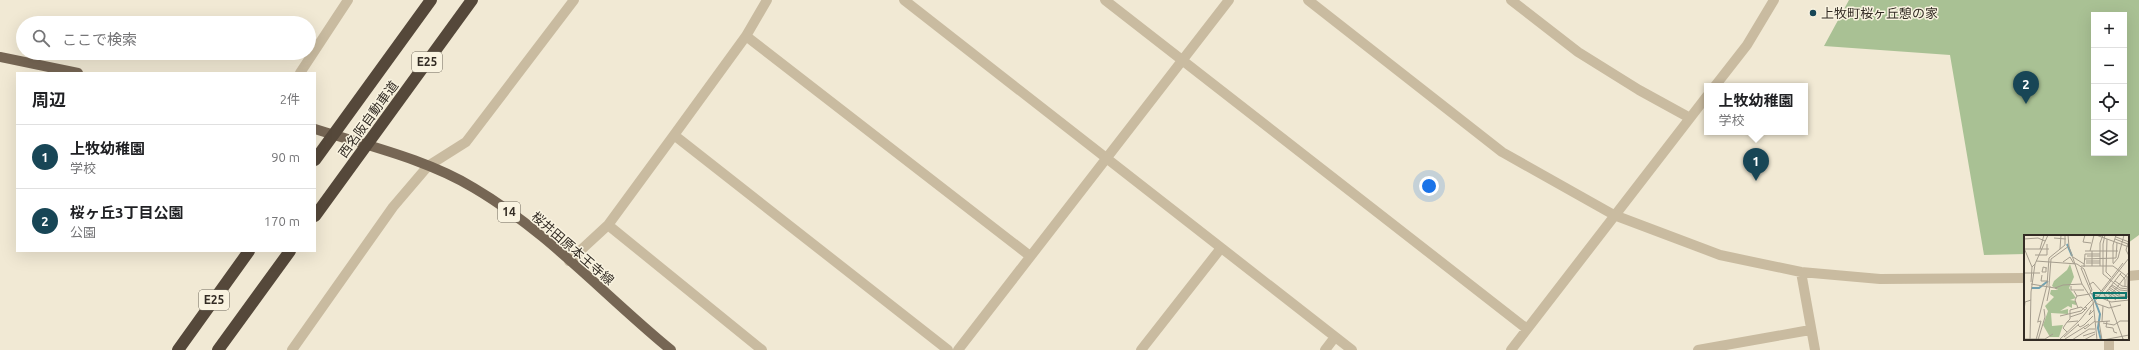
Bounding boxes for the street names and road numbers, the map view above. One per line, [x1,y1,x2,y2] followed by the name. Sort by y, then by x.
[412,52,442,72] road number: E25
[336,78,400,160] street label: 西名阪自動車道
[498,202,520,222] road number: 14
[529,209,617,287] street label: 桜井田原本王寺線
[199,290,229,310] road number: E25

